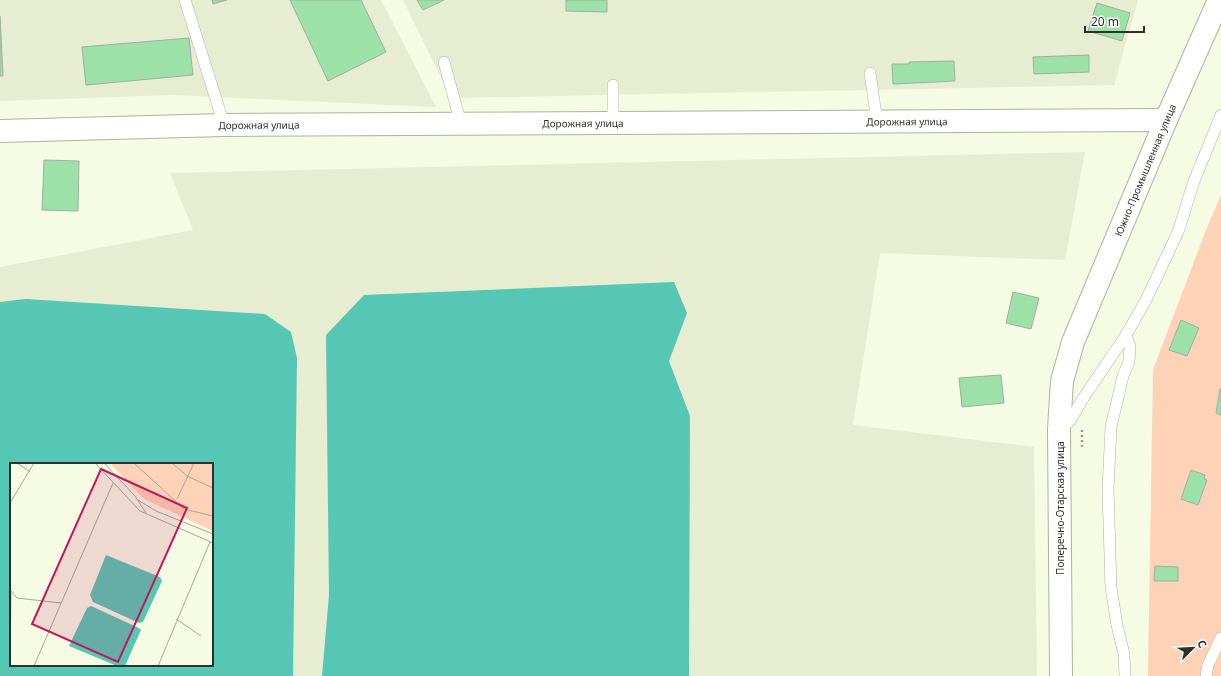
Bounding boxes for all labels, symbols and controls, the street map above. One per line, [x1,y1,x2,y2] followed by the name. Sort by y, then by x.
[1085,8,1144,34] scale bar
[1091,13,1119,30] text: 20 m
[1111,102,1179,238] street label: Южно-Промышленная улица
[866,114,948,129] street label: Дорожная улица
[542,116,624,130] street label: Дорожная улица
[218,118,300,132] street label: Дорожная улица
[1053,441,1067,575] street label: Поперечно-Отарская улица
[10,463,213,666] inset map
[1173,628,1213,668] north arrow
[1194,637,1211,650] text: С

